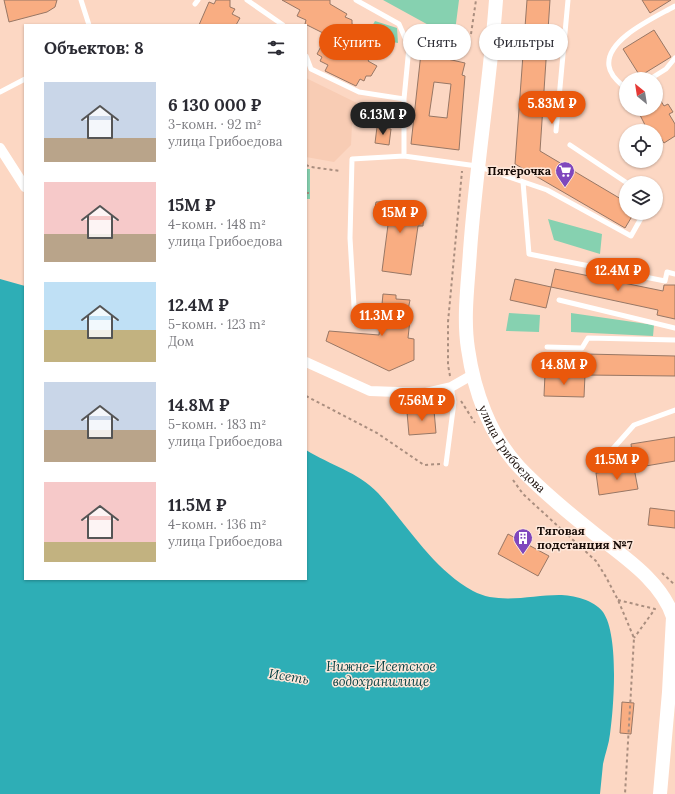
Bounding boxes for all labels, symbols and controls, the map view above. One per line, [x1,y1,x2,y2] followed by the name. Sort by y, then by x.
[319,24,395,60] chip: Купить
[403,24,471,60] chip: Снять
[479,24,568,60] chip: Фильтры
[44,37,144,59] text: Объектов: 8
[265,37,287,59] icon: filters
[619,72,663,116] north arrow
[619,72,663,220] map controls
[515,91,589,125] pin: 5.83M ₽
[168,94,261,116] text: 6 130 000 ₽
[528,95,576,112] text: 5.83M ₽
[76,98,124,146] icon: home
[346,102,420,136] pin: 6.13M ₽
[359,106,407,123] text: 6.13M ₽
[168,116,262,133] text: 3-комн. · 92 m²
[619,124,663,168] button: locate
[168,133,282,150] text: улица Грибоедова
[554,160,576,188] supermarket icon: Пятёрочка
[487,163,552,178] place label: Пятёрочка
[619,176,663,220] button: layers
[168,194,216,216] text: 15M ₽
[76,198,124,246] icon: home
[372,200,428,234] pin: 15M ₽
[382,204,418,221] text: 15M ₽
[168,216,266,233] text: 4-комн. · 148 m²
[168,233,282,250] text: улица Грибоедова
[581,258,655,292] pin: 12.4M ₽
[595,262,641,279] text: 12.4M ₽
[168,294,229,316] text: 12.4M ₽
[76,298,124,346] icon: home
[345,303,419,337] pin: 11.3M ₽
[360,307,404,324] text: 11.3M ₽
[168,316,266,333] text: 5-комн. · 123 m²
[168,333,194,350] text: Дом
[527,352,601,386] pin: 14.8M ₽
[541,356,587,373] text: 14.8M ₽
[385,388,459,422] pin: 7.56M ₽
[399,392,445,409] text: 7.56M ₽
[168,394,229,416] text: 14.8M ₽
[76,398,124,446] icon: home
[476,403,549,496] street label: улица Грибоедова
[168,416,266,433] text: 5-комн. · 183 m²
[168,433,282,450] text: улица Грибоедова
[580,447,654,481] pin: 11.5M ₽
[595,451,639,468] text: 11.5M ₽
[168,494,226,516] text: 11.5M ₽
[76,498,124,546] icon: home
[168,516,266,533] text: 4-комн. · 136 m²
[537,523,633,552] place label: Тяговая подстанция №7
[512,527,534,555] building icon: Тяговая подстанция №7
[168,533,282,550] text: улица Грибоедова
[326,658,436,690] water label: Нижне-Исетское водохранилище
[268,665,310,688] water label: Исеть

